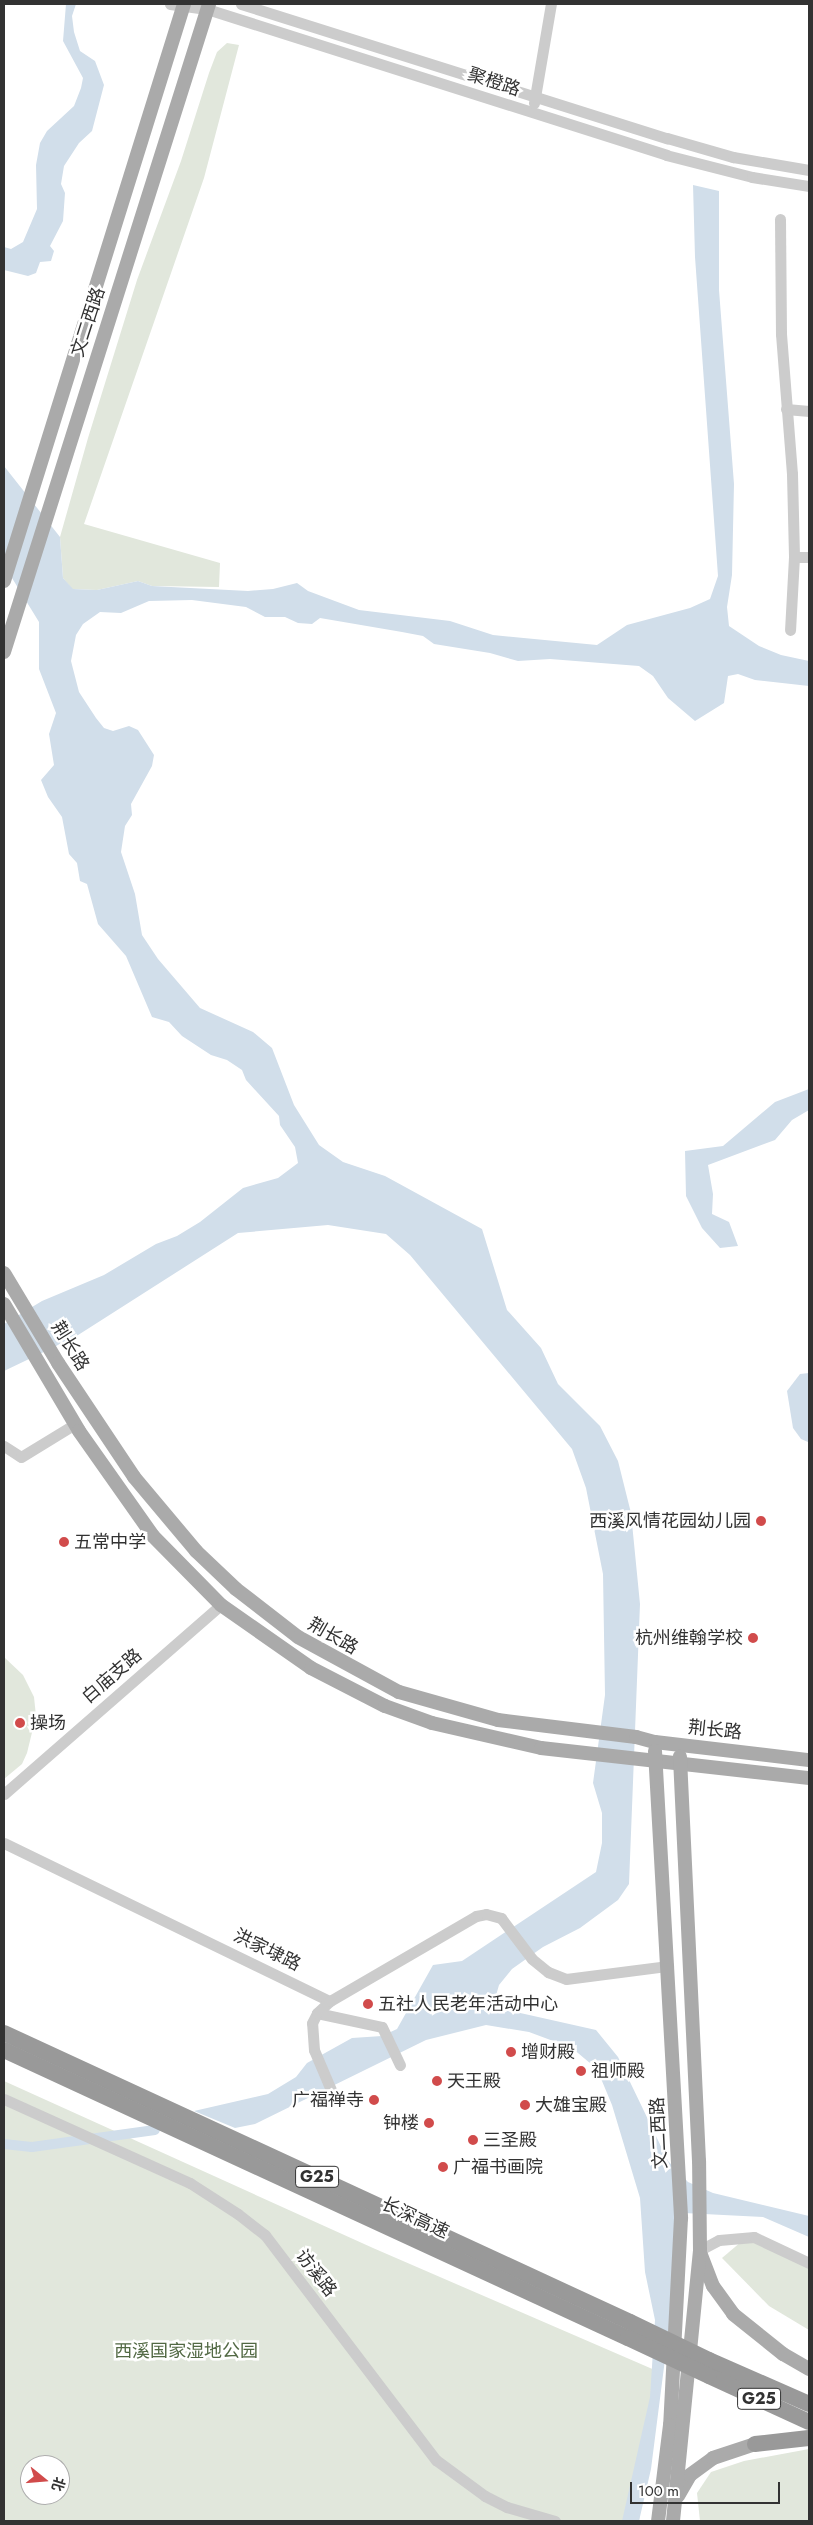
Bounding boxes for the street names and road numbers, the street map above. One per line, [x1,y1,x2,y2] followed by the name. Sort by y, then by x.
[465,63,523,101] street label: 聚橙路
[67,284,109,360] street label: 文二西路
[47,1317,93,1375] street label: 荆长路
[304,1613,362,1659] street label: 荆长路
[78,1644,146,1708] street label: 白庙支路
[687,1716,743,1744] street label: 荆长路
[230,1925,304,1975] street label: 洪家埭路
[646,2096,672,2170] street label: 文二西路
[294,2164,340,2190] road number: G25
[378,2193,452,2243] street label: 长深高速
[291,2245,341,2301] street label: 访溪路
[736,2386,782,2412] road number: G25

